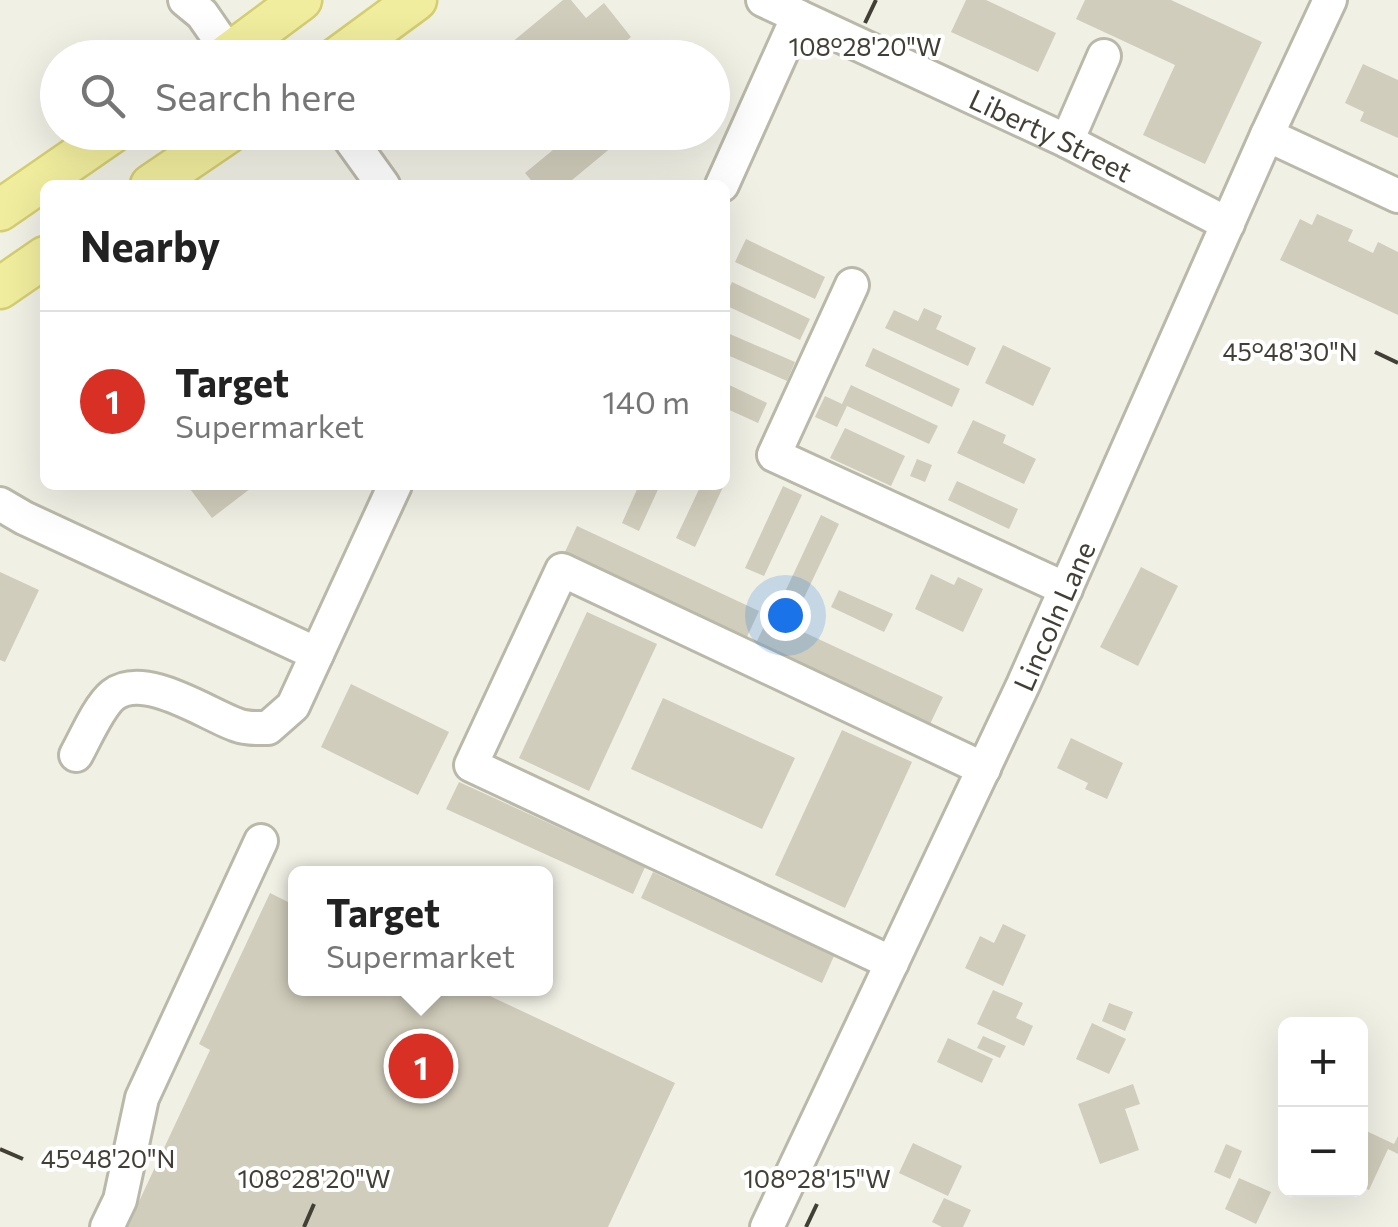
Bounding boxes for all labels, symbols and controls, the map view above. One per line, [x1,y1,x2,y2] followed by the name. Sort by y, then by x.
[789,31,941,61] text: 108°28'20"W
[40,40,730,150] search box
[75,68,130,123] icon: search
[155,72,356,119] text: Search here
[964,81,1138,189] street label: Liberty Street
[80,219,220,271] text: Nearby
[1222,336,1358,366] text: 45°48'30"N
[175,358,289,405] text: Target
[105,381,120,421] text: 1
[602,381,690,421] text: 140 m
[175,405,364,445] text: Supermarket
[1006,536,1102,696] street label: Lincoln Lane
[760,590,811,641] your location
[288,866,553,996] popup
[326,888,440,935] text: Target
[326,935,515,975] text: Supermarket
[1278,1017,1368,1197] map controls
[1278,1017,1368,1107] button: +
[388,1028,454,1104] pin: 1
[1278,1107,1368,1197] button: −
[41,1143,175,1173] text: 45°48'20"N
[238,1163,390,1193] text: 108°28'20"W
[743,1163,891,1193] text: 108°28'15"W

